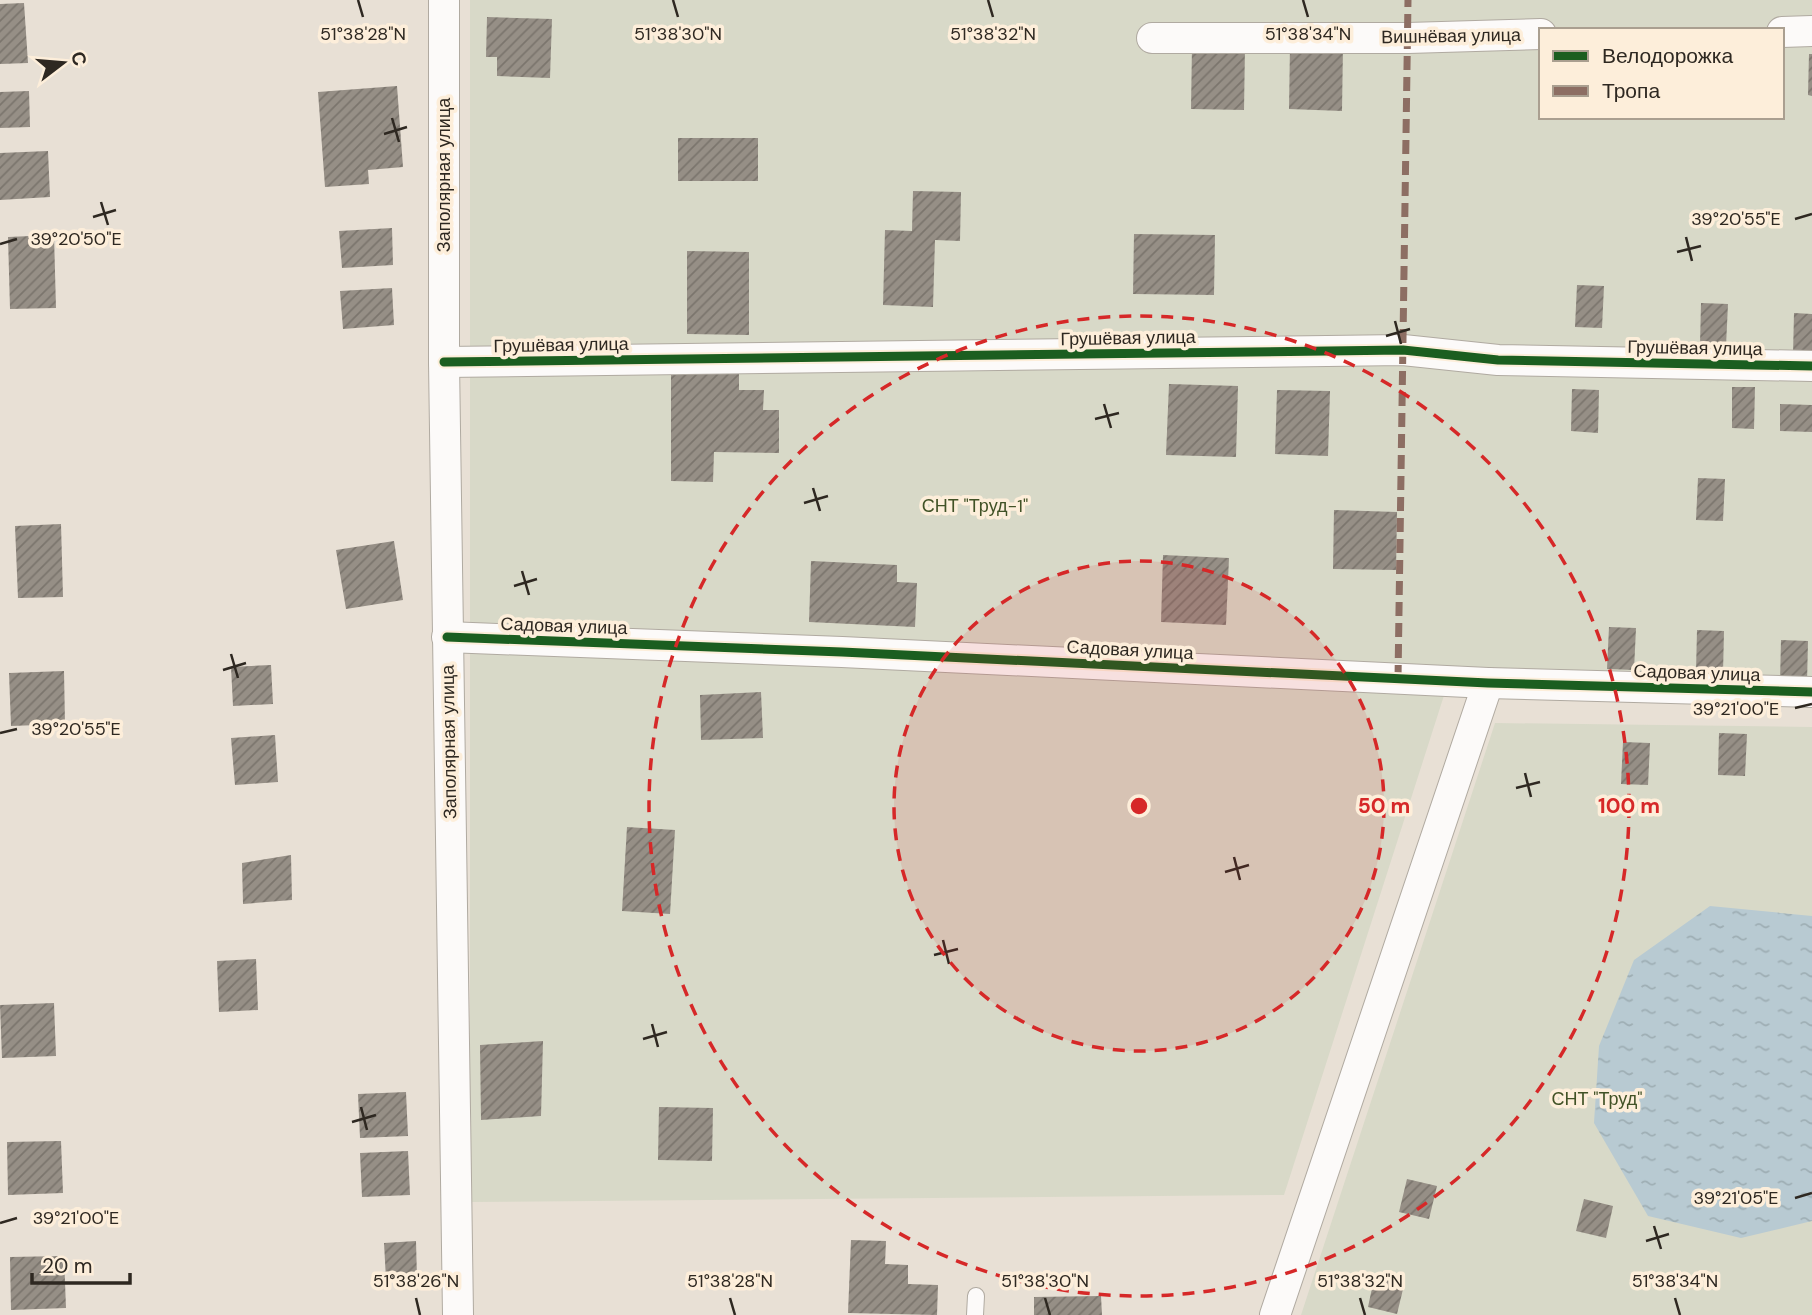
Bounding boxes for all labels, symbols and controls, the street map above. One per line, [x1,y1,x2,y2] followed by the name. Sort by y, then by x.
[320,22,406,46] text: 51°38'28"N
[634,22,722,46] text: 51°38'30"N
[950,22,1036,46] text: 51°38'32"N
[1265,22,1351,46] text: 51°38'34"N
[1381,23,1522,49] street label: Вишнёвая улица
[28,28,98,98] north arrow
[1539,28,1784,119] legend
[1602,42,1733,70] text: Велодорожка
[65,48,93,69] text: С
[1602,77,1660,105] text: Тропа
[432,97,456,252] street label: Заполярная улица
[1691,207,1781,231] text: 39°20'55"E
[30,227,122,251] text: 39°20'50"E
[1060,325,1197,351] street label: Грушёвая улица
[493,332,630,358] street label: Грушёвая улица
[1627,335,1764,361] street label: Грушёвая улица
[922,494,1028,518] park label: СНТ "Труд-1"
[500,612,629,640] street label: Садовая улица
[1066,635,1195,665] street label: Садовая улица
[1633,659,1762,687] street label: Садовая улица
[436,664,462,819] street label: Заполярная улица
[1693,697,1779,721] text: 39°21'00"E
[31,717,121,741] text: 39°20'55"E
[1358,792,1410,820] text: 50 m
[1598,792,1660,820] text: 100 m
[1127,794,1151,818] centre of rings
[1552,1087,1642,1111] park label: СНТ "Труд"
[1694,1186,1778,1210] text: 39°21'05"E
[33,1206,119,1230] text: 39°21'00"E
[32,1242,130,1286] scale bar
[42,1252,93,1280] text: 20 m
[373,1269,459,1293] text: 51°38'26"N
[687,1269,773,1293] text: 51°38'28"N
[1001,1269,1089,1293] text: 51°38'30"N
[1317,1269,1403,1293] text: 51°38'32"N
[1632,1269,1718,1293] text: 51°38'34"N

